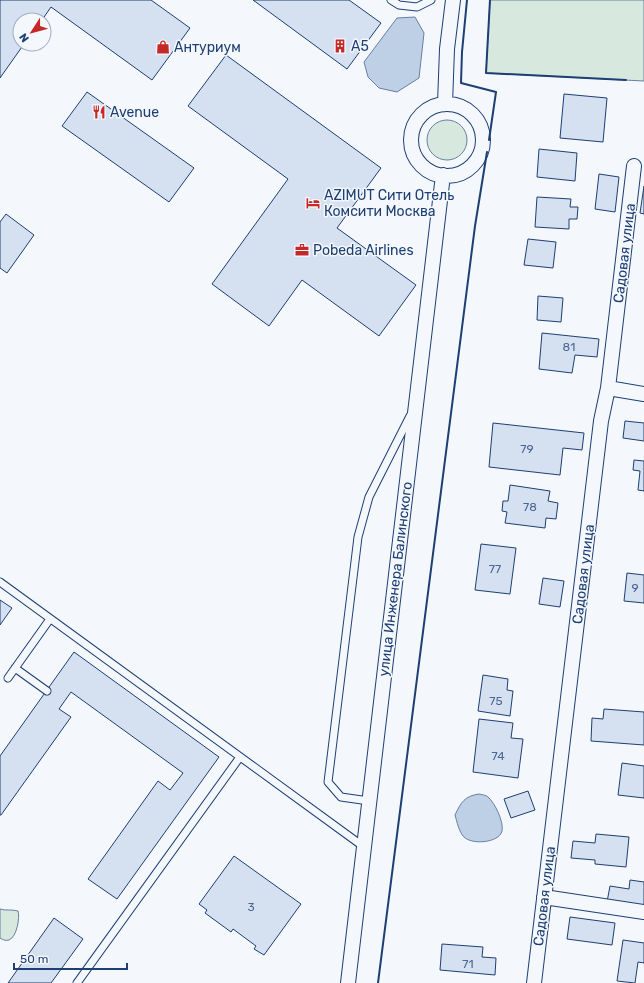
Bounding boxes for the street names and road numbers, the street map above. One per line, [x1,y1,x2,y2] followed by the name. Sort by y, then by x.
[610,202,639,304] street label: Садовая улица
[375,481,416,677] street label: улица Инженера Балинского
[569,523,598,625] street label: Садовая улица
[530,845,559,947] street label: Садовая улица

